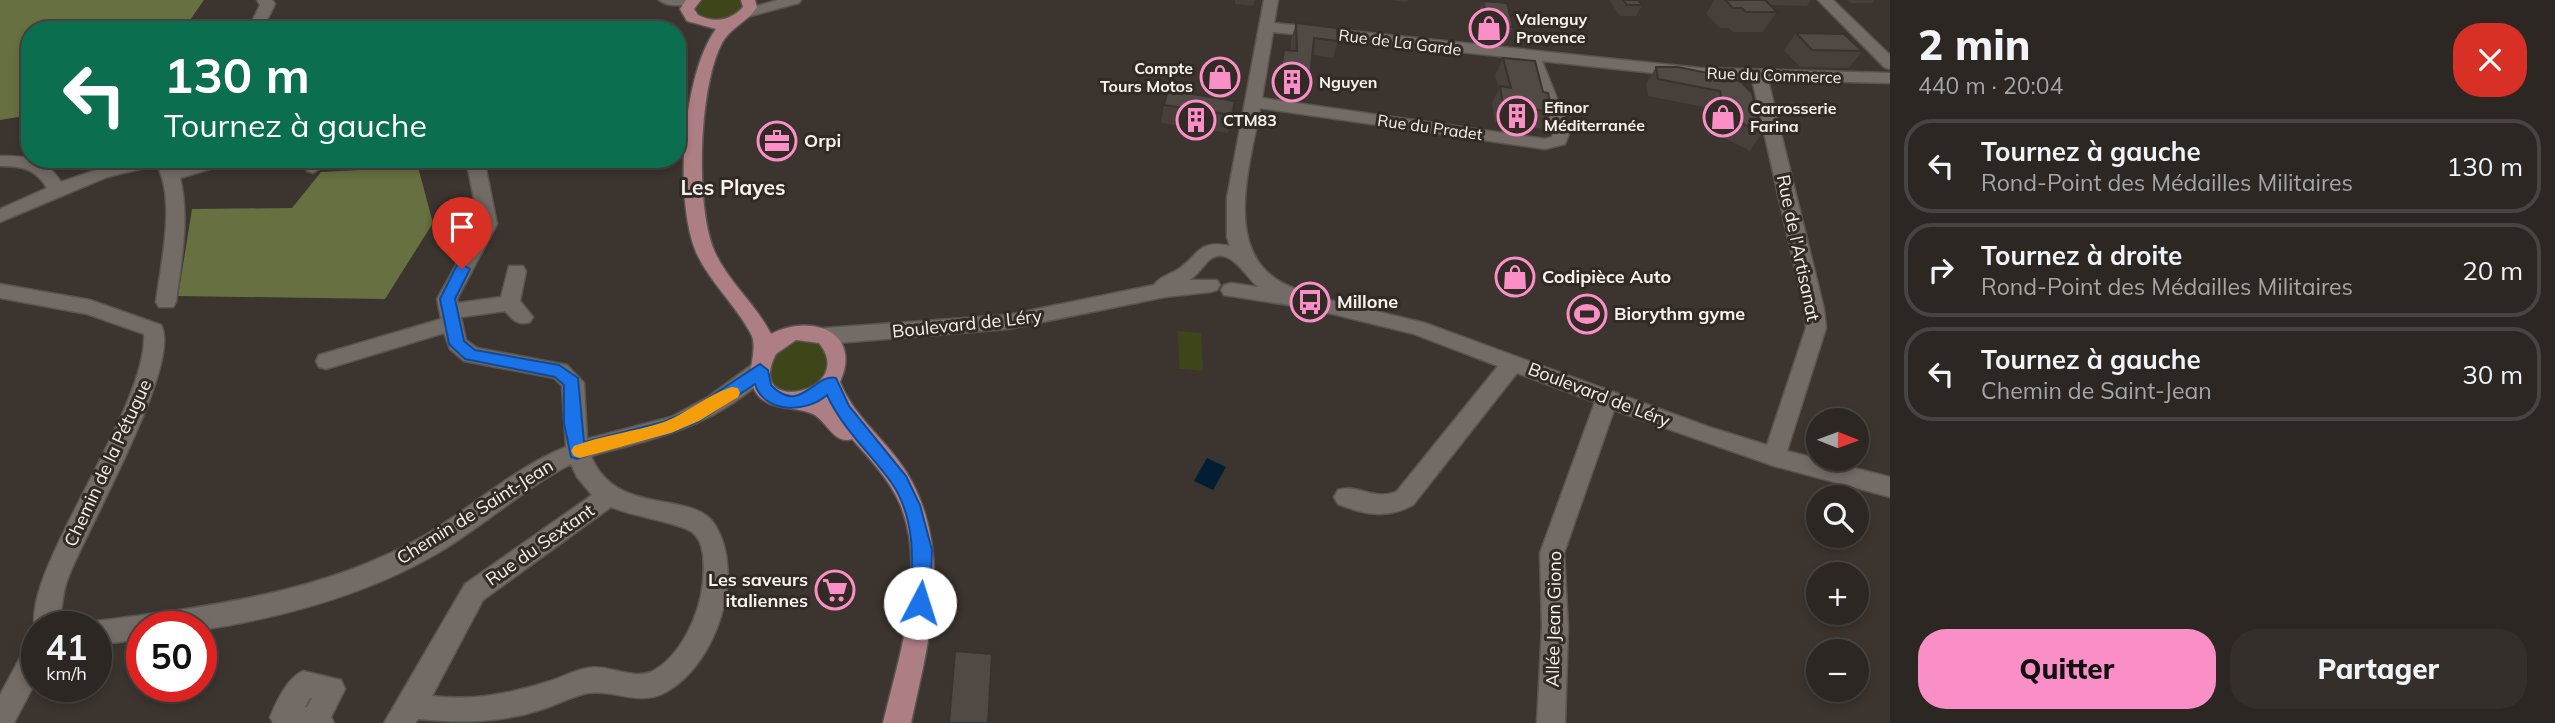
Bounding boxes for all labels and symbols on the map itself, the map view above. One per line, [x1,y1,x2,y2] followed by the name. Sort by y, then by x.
[1468,7,1510,49] shop icon: Valenguy Provence
[1515,9,1588,47] place label: Valenguy Provence
[1338,25,1462,59] street label: Rue de La Garde
[1199,56,1241,98] shop icon: Compte Tours Motos
[1100,58,1193,96] place label: Compte Tours Motos
[1271,61,1313,103] building icon: Nguyen
[1706,63,1842,87] street label: Rue du Commerce
[1319,72,1378,92] place label: Nguyen
[1496,95,1538,137] building icon: Efinor Méditerranée
[1702,96,1744,138] shop icon: Carrosserie Farina
[1544,97,1645,135] place label: Efinor Méditerranée
[1750,98,1837,136] place label: Carrosserie Farina
[1175,99,1217,141] building icon: CTM83
[1223,110,1277,130] place label: CTM83
[1376,110,1484,144] street label: Rue du Pradet
[756,120,798,162] office icon: Orpi
[804,129,841,152] place label: Orpi
[1772,173,1825,323] street label: Rue de l'Artisanat
[680,174,786,200] district label: Les Playes
[432,197,492,269] pin
[1494,256,1536,298] shop icon: Codipièce Auto
[1542,265,1671,288] place label: Codipièce Auto
[1289,281,1331,323] bus stop icon: Millone
[1337,290,1398,313] place label: Millone
[1566,293,1608,335] sports icon: Biorythm gyme
[1614,302,1745,325] place label: Biorythm gyme
[891,304,1043,343] street label: Boulevard de Léry
[1525,357,1674,432] street label: Boulevard de Léry
[59,376,156,550] street label: Chemin de la Pétugue
[1806,408,1869,471] north arrow
[392,454,557,569] street label: Chemin de Saint-Jean
[481,499,599,591] street label: Rue du Sextant
[1541,551,1566,687] street label: Allée Jean Giono
[883,566,957,640] position arrow
[708,568,808,612] place label: Les saveurs italiennes
[814,569,856,611] supermarket icon: Les saveurs italiennes
[126,611,217,702] speed limit sign: 50

